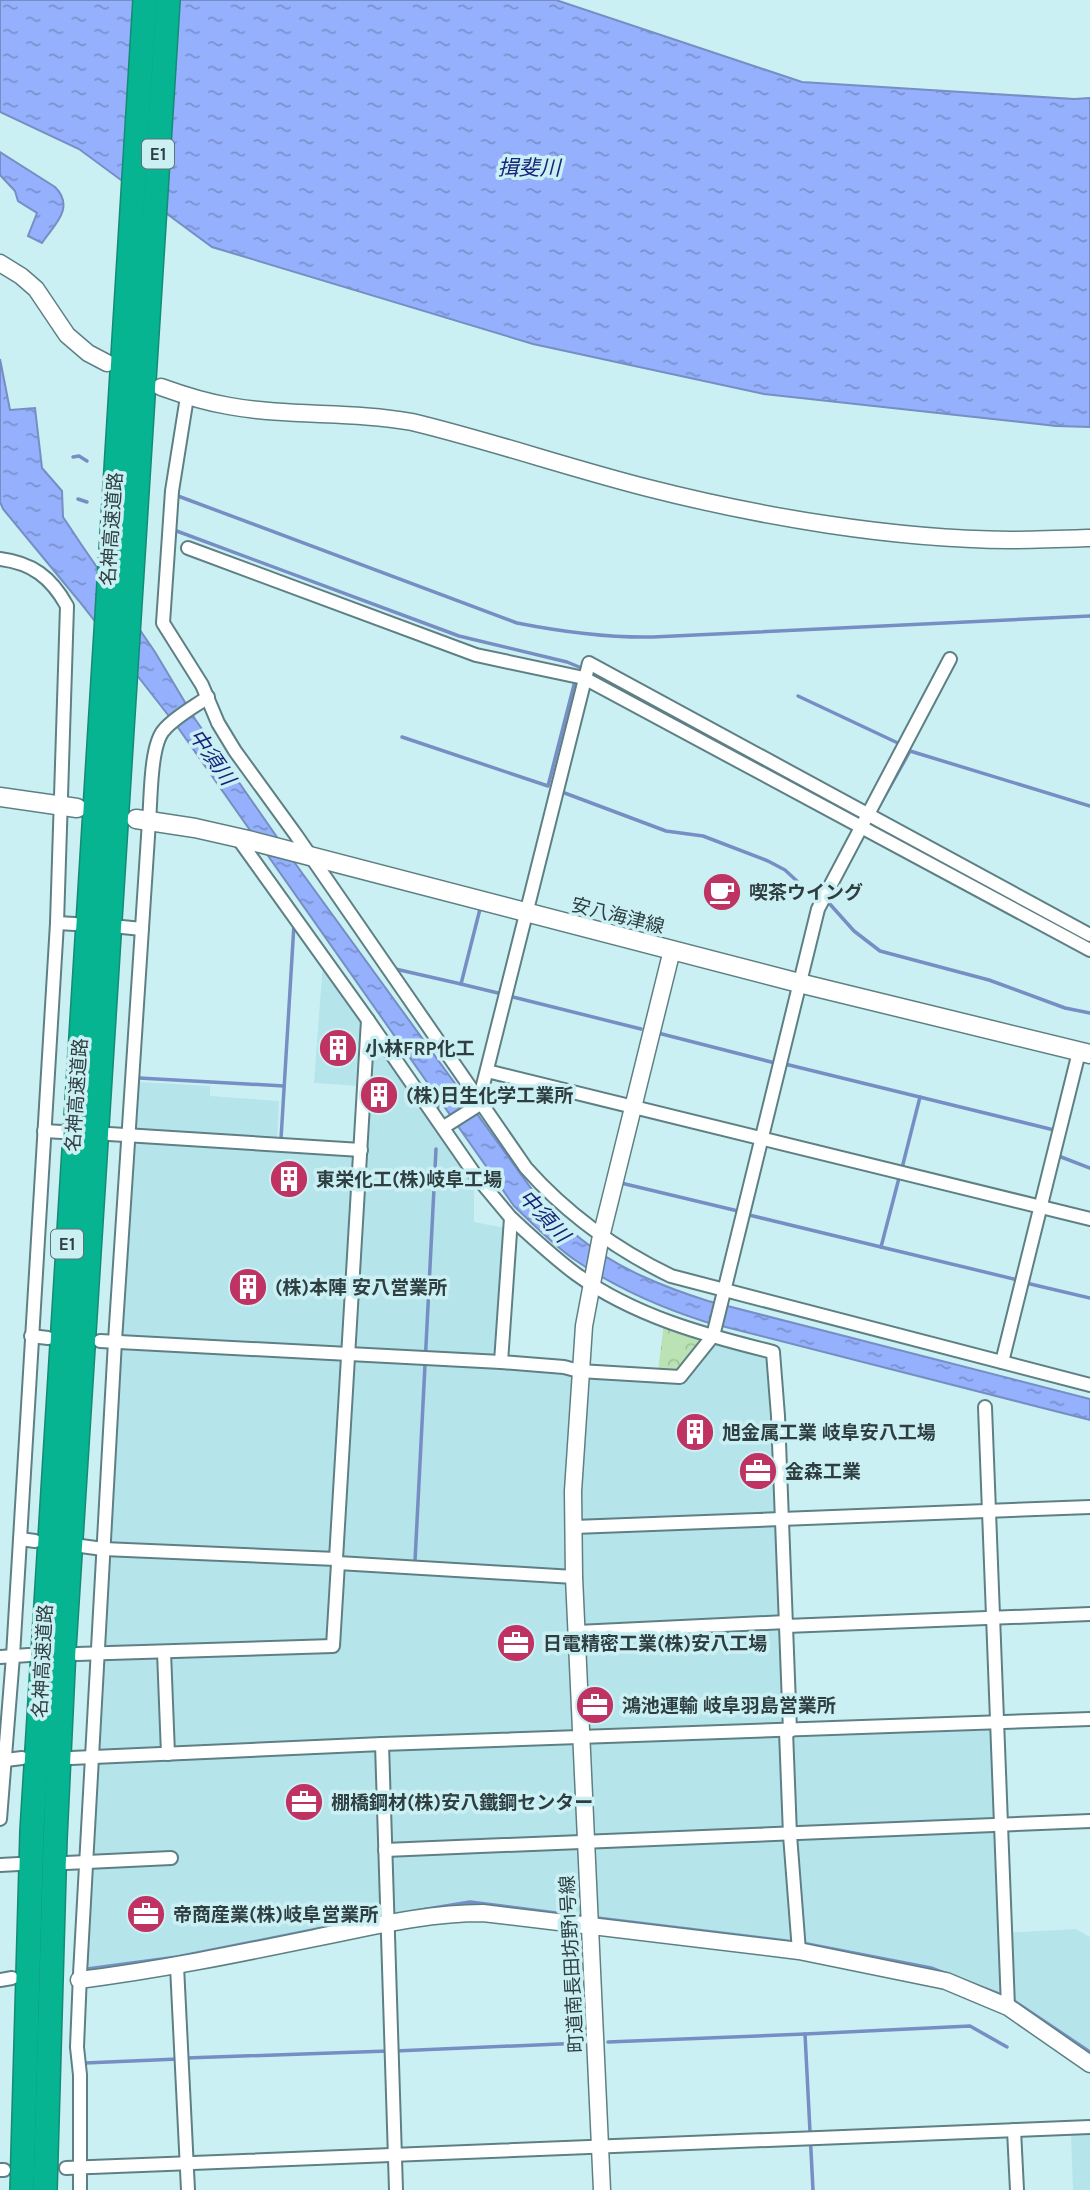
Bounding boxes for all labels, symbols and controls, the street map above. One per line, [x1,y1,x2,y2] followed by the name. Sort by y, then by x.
[142,140,174,168] road number: E1
[498,156,562,180] water label: 揖斐川
[97,471,127,587] street label: 名神高速道路
[184,724,241,791] water label: 中須川
[701,871,743,913] cafe icon: 喫茶ウイング
[749,882,863,904] place label: 喫茶ウイング
[569,894,667,938] street label: 安八海津線
[317,1027,359,1069] building icon: 小林FRP化工
[62,1037,92,1153] street label: 名神高速道路
[365,1038,475,1060] place label: 小林FRP化工
[358,1074,400,1116] building icon: (株)日生化学工業所
[406,1085,573,1107] place label: (株)日生化学工業所
[268,1158,310,1200] building icon: 東栄化工(株)岐阜工場
[316,1169,502,1191] place label: 東栄化工(株)岐阜工場
[514,1185,576,1249] water label: 中須川
[51,1230,83,1259] road number: E1
[227,1266,269,1308] building icon: (株)本陣 安八営業所
[275,1277,447,1299] place label: (株)本陣 安八営業所
[674,1411,716,1453] building icon: 旭金属工業 岐阜安八工場
[722,1422,936,1444] place label: 旭金属工業 岐阜安八工場
[737,1450,779,1492] office icon: 金森工業
[785,1461,861,1483] place label: 金森工業
[29,1604,57,1719] street label: 名神高速道路
[495,1622,537,1664] office icon: 日電精密工業(株)安八工場
[543,1633,767,1655] place label: 日電精密工業(株)安八工場
[574,1684,616,1726] office icon: 鴻池運輸 岐阜羽島営業所
[622,1695,836,1717] place label: 鴻池運輸 岐阜羽島営業所
[283,1781,325,1823] office icon: 棚橋鋼材(株)安八鐵鋼センター
[331,1792,593,1814] place label: 棚橋鋼材(株)安八鐵鋼センター
[556,1875,588,2053] street label: 町道南長田坊野1号線
[125,1893,167,1935] office icon: 帝商産業(株)岐阜営業所
[173,1904,378,1926] place label: 帝商産業(株)岐阜営業所

